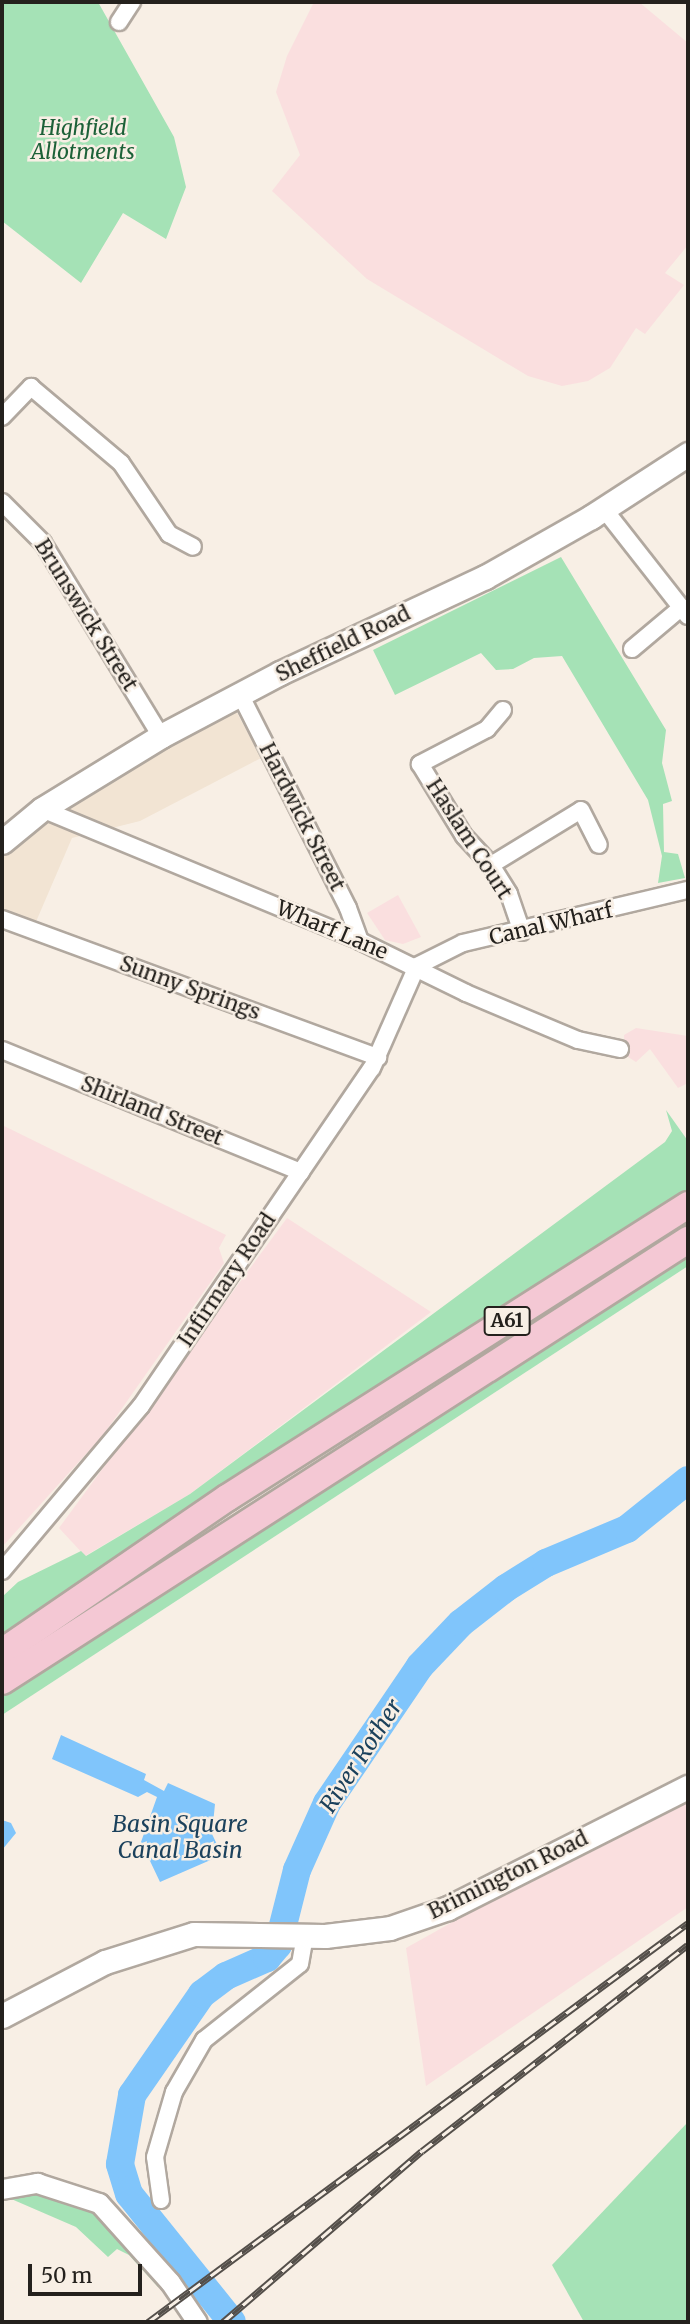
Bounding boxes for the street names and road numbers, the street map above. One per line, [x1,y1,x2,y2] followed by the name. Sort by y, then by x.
[29,535,143,695] street label: Brunswick Street
[272,601,414,687] street label: Sheffield Road
[254,739,350,895] street label: Hardwick Street
[421,774,517,904] street label: Haslam Court
[272,895,392,965] street label: Wharf Lane
[487,898,615,950] street label: Canal Wharf
[116,951,264,1025] street label: Sunny Springs
[77,1071,227,1151] street label: Shirland Street
[173,1208,281,1352] street label: Infirmary Road
[482,1306,532,1336] road number: A61
[424,1825,592,1925] street label: Brimington Road

